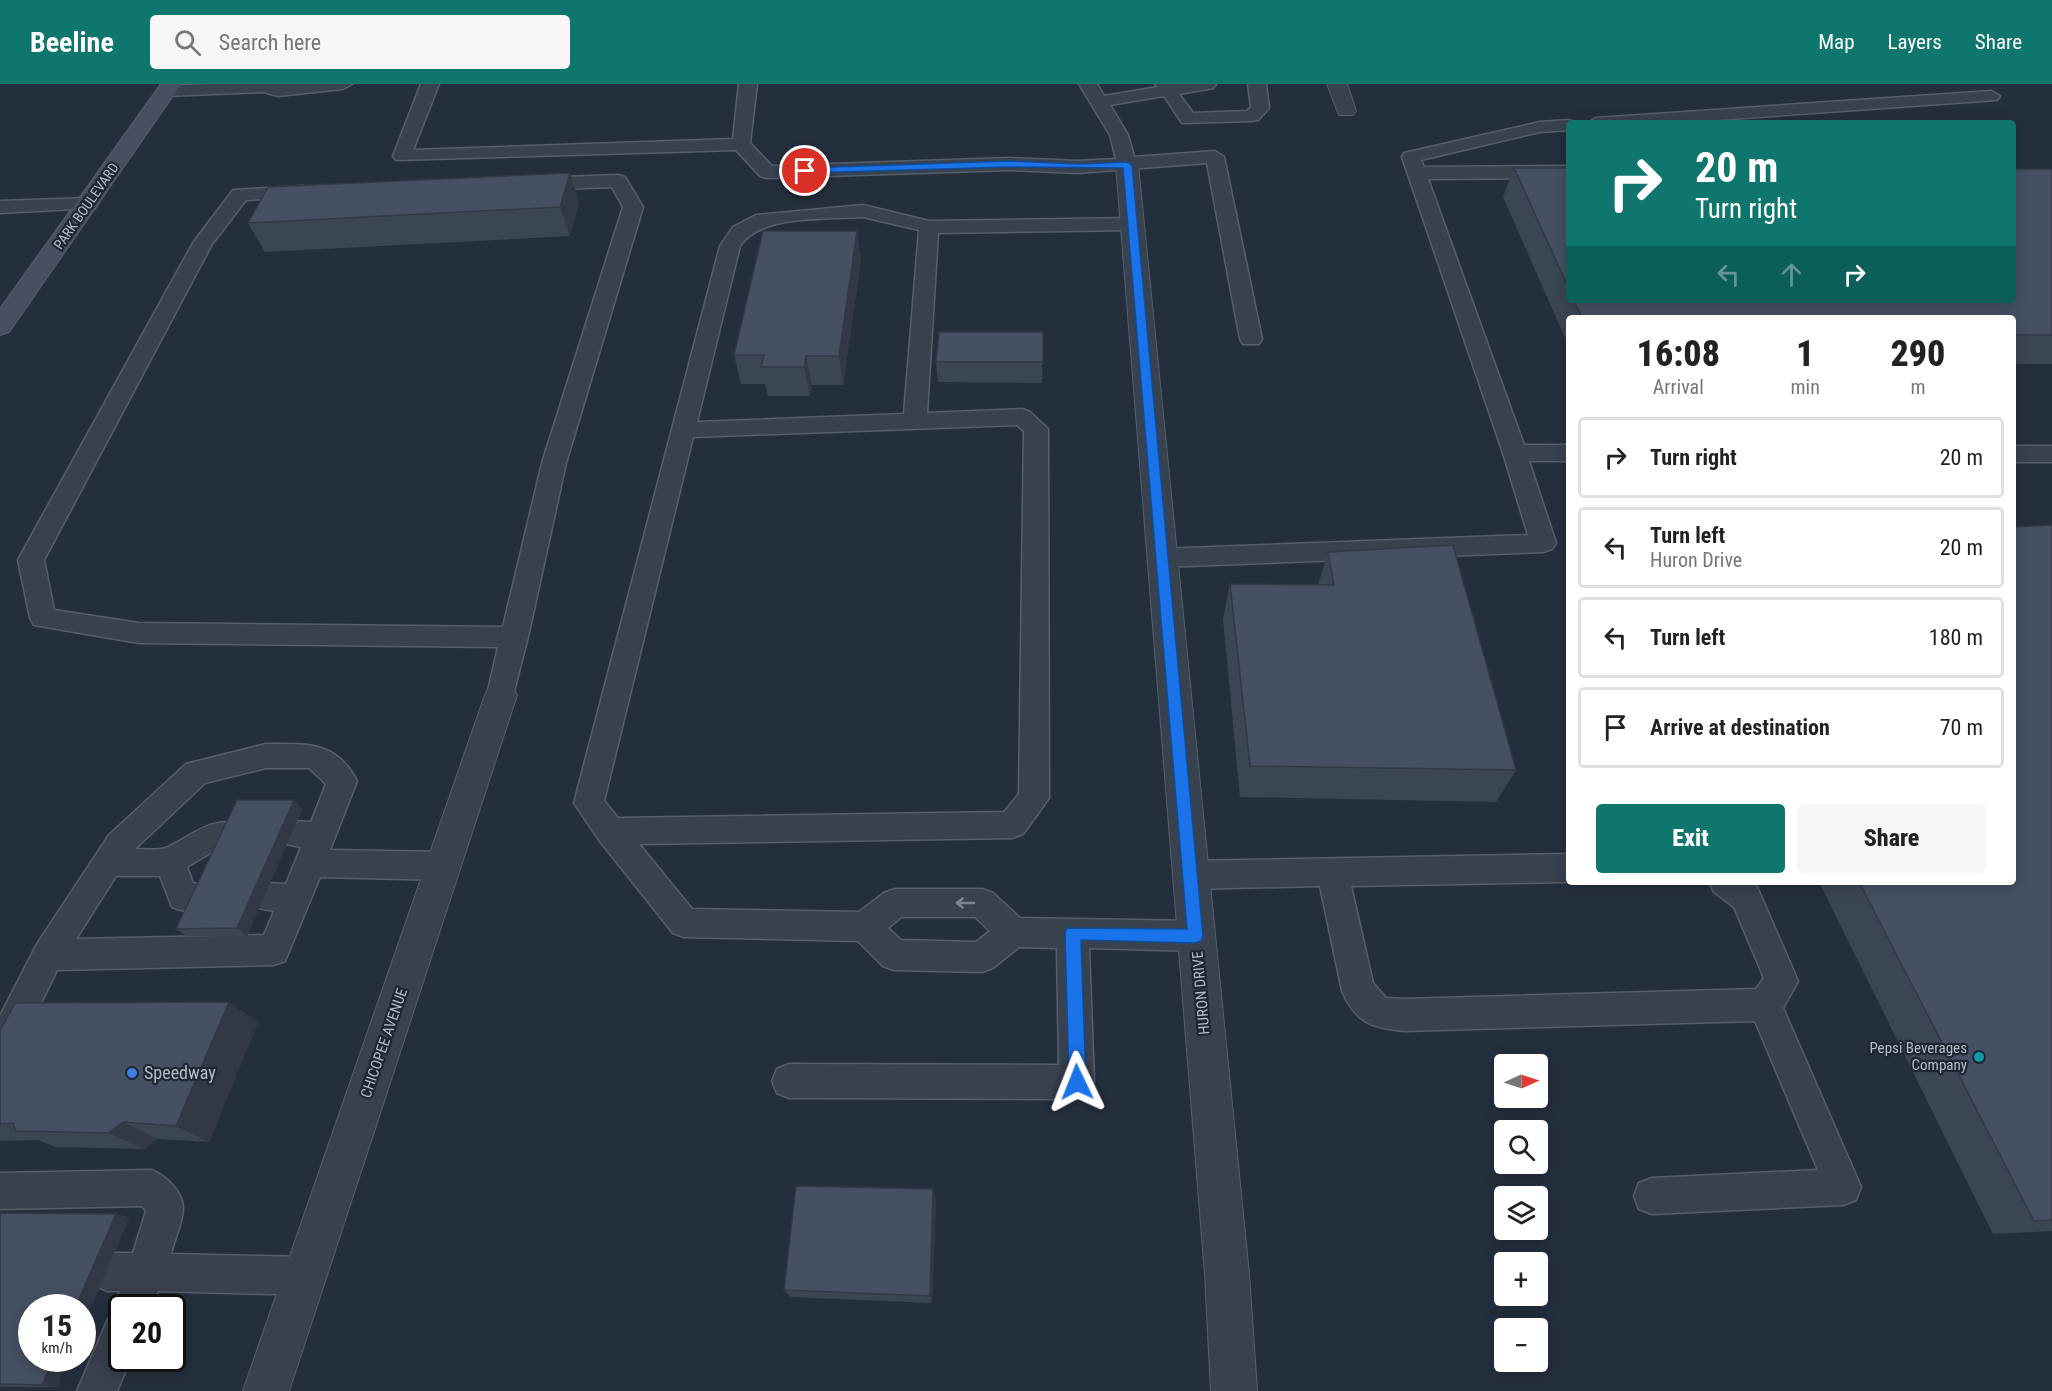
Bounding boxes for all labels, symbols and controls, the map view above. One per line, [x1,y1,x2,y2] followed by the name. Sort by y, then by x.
[150,15,570,69] search box
[30,26,114,59] text: Beeline
[171,26,204,59] icon: search
[219,30,321,55] text: Search here
[1818,30,1855,54] text: Map
[1888,30,1942,54] text: Layers
[1975,30,2022,54] text: Share
[1695,143,1778,192] text: 20 m
[1596,144,1674,222] icon: right
[779,145,830,196] pin
[788,154,821,187] icon: arrive
[50,160,122,252] street label: PARK BOULEVARD
[1695,193,1797,225] text: Turn right
[1712,258,1745,291] icon: left
[1775,258,1808,291] icon: ahead
[1838,258,1871,291] icon: right
[1637,333,1720,375] text: 16:08
[1796,333,1814,375] text: 1
[1890,333,1945,375] text: 290
[1653,375,1704,399] text: Arrival
[1791,375,1820,399] text: min
[1910,375,1925,399] text: m
[1599,441,1632,474] icon: right
[1650,445,1737,470] text: Turn right
[1940,445,1983,470] text: 20 m
[1650,523,1725,548] text: Turn left
[1599,531,1632,564] icon: left
[1940,535,1983,560] text: 20 m
[1650,548,1742,572] text: Huron Drive
[1599,621,1632,654] icon: left
[1650,625,1725,650] text: Turn left
[1929,625,1983,650] text: 180 m
[1599,711,1632,744] icon: arrive
[1650,715,1830,740] text: Arrive at destination
[1940,715,1983,740] text: 70 m
[1596,804,1785,873] button: Exit
[1797,804,1986,873] button: Share
[956,897,976,909] one-way arrow
[1188,951,1214,1035] street label: HURON DRIVE
[357,986,411,1100] street label: CHICOPEE AVENUE
[1869,1039,1967,1074] place label: Pepsi Beverages Company
[1045,1050,1109,1114] position arrow
[1972,1050,1986,1064] marker: Pepsi Beverages Company
[1494,1054,1548,1108] north arrow
[1494,1054,1548,1372] map controls
[144,1062,216,1083] place label: Speedway
[125,1066,139,1080] marker: Speedway
[1494,1120,1548,1174] button: search
[1494,1186,1548,1240] button: layers
[1494,1252,1548,1306] button: +
[108,1294,186,1372] speed limit sign: 20
[42,1308,72,1343] text: 15
[1494,1318,1548,1372] button: −
[42,1339,72,1357] text: km/h

